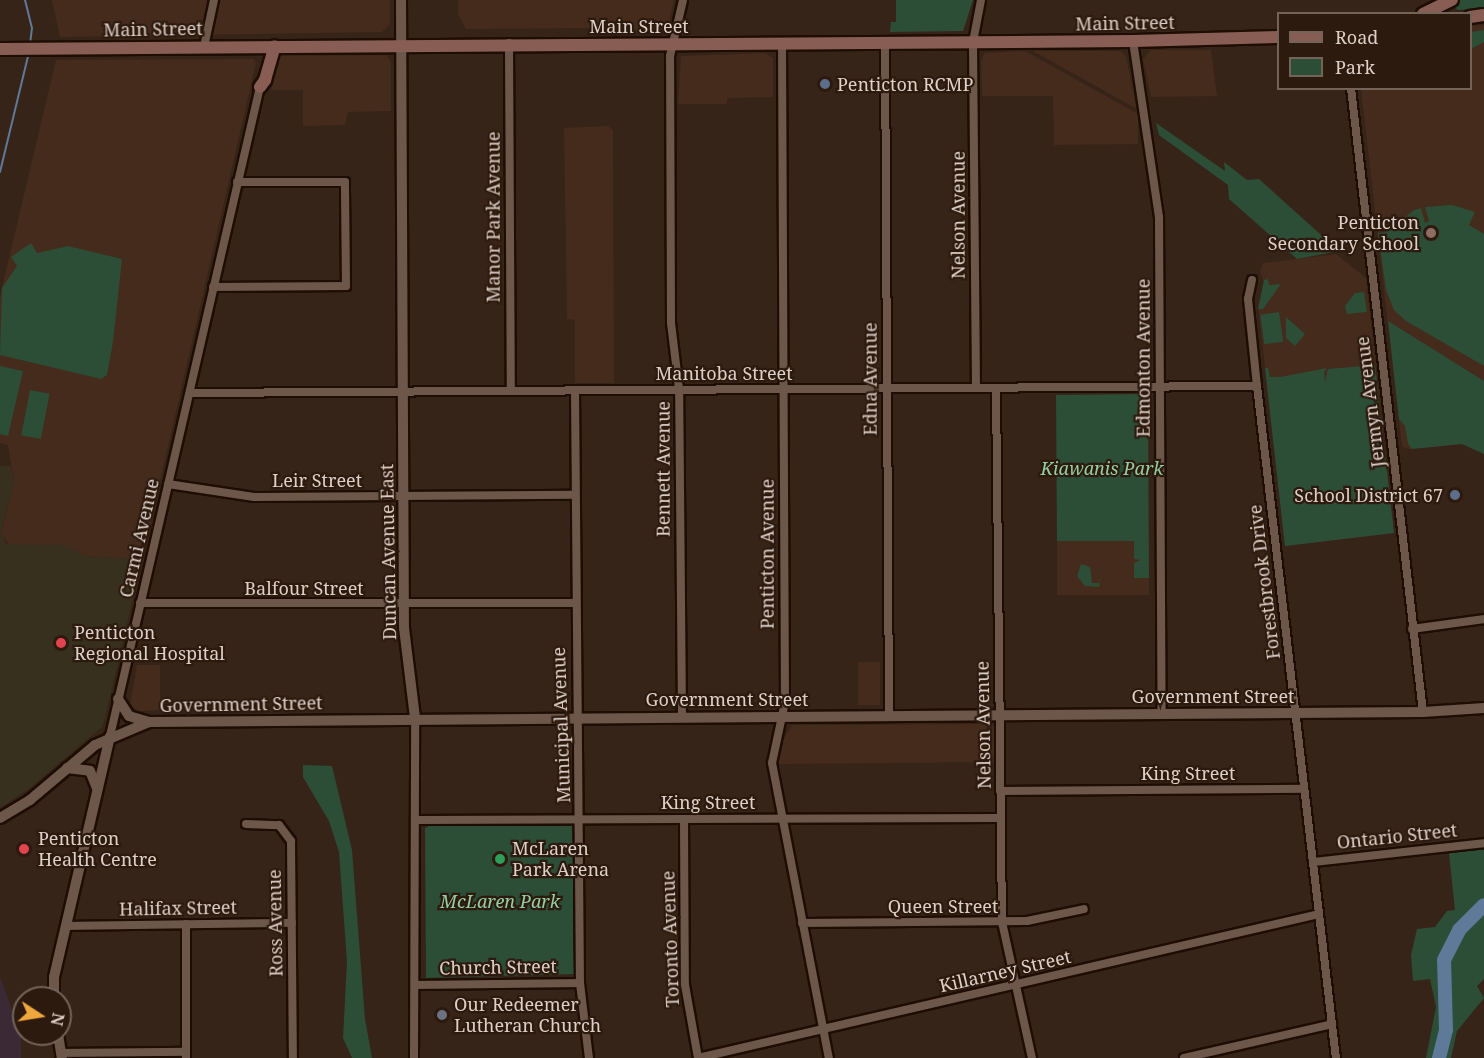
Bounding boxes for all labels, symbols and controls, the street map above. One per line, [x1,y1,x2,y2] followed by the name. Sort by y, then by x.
[1075,11,1175,35] street label: Main Street
[1277,12,1472,90] legend
[589,15,689,37] street label: Main Street
[103,17,203,41] street label: Main Street
[1335,25,1378,49] text: Road
[1335,55,1375,79] text: Park
[837,73,973,95] place label: Penticton RCMP
[818,77,832,91] marker: Penticton RCMP
[482,131,504,303] street label: Manor Park Avenue
[947,151,969,279] street label: Nelson Avenue
[1268,212,1419,254] place label: Penticton Secondary School
[1424,226,1438,240] marker: Penticton Secondary School
[1132,279,1154,437] street label: Edmonton Avenue
[859,322,881,436] street label: Edna Avenue
[1351,335,1389,469] street label: Jermyn Avenue
[655,362,793,384] street label: Manitoba Street
[652,401,674,537] street label: Bennett Avenue
[1040,457,1164,479] park label: Kiawanis Park
[376,464,400,640] street label: Duncan Avenue East
[272,469,362,491] street label: Leir Street
[115,476,163,600] street label: Carmi Avenue
[756,479,778,629] street label: Penticton Avenue
[1294,484,1443,506] place label: School District 67
[1448,488,1462,502] marker: School District 67
[1244,503,1284,661] street label: Forestbrook Drive
[244,577,364,599] street label: Balfour Street
[74,622,225,664] place label: Penticton Regional Hospital
[52,634,70,652] marker: Penticton Regional Hospital
[547,647,575,803] street label: Municipal Avenue
[971,661,995,789] street label: Nelson Avenue
[1132,685,1294,707] street label: Government Street
[646,688,808,710] street label: Government Street
[159,692,323,716] street label: Government Street
[1141,762,1235,784] street label: King Street
[661,791,755,813] street label: King Street
[1336,819,1458,853] street label: Ontario Street
[38,828,157,870] place label: Penticton Health Centre
[512,838,609,880] place label: McLaren Park Arena
[15,840,33,858] marker: Penticton Health Centre
[493,852,507,866] marker: McLaren Park Arena
[263,869,287,977] street label: Ross Avenue
[657,870,683,1008] street label: Toronto Avenue
[440,890,560,912] park label: McLaren Park
[888,895,998,917] street label: Queen Street
[119,896,237,920] street label: Halifax Street
[937,945,1073,997] street label: Killarney Street
[439,955,557,979] street label: Church Street
[12,986,72,1046] north arrow
[454,994,601,1036] place label: Our Redeemer Lutheran Church
[435,1008,449,1022] marker: Our Redeemer Lutheran Church
[46,1011,70,1028] text: N

